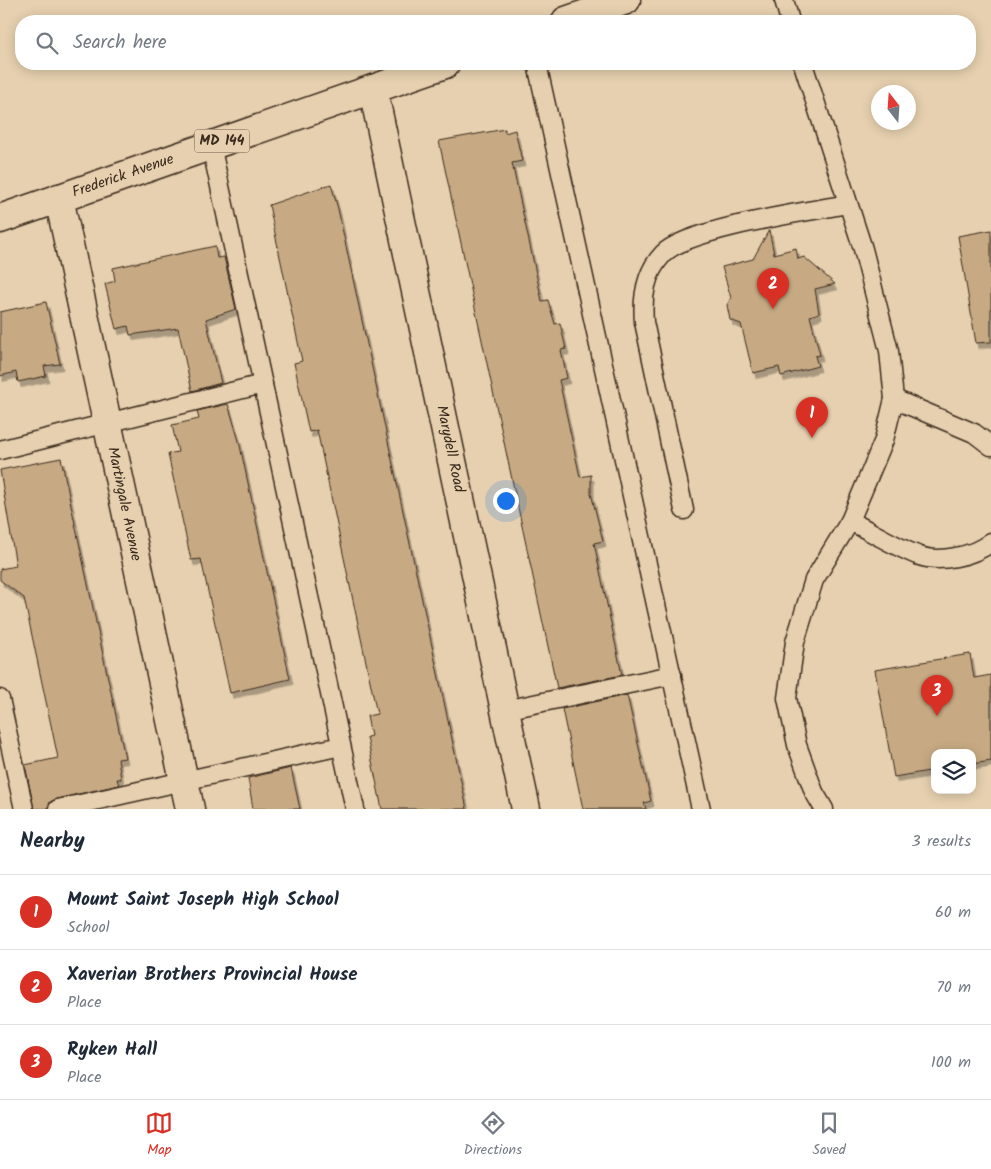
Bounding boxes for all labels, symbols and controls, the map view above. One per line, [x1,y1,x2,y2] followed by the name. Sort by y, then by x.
[15,15,976,70] search box
[73,28,167,58] text: Search here
[33,29,61,57] icon: search
[871,85,916,130] north arrow
[194,130,250,152] road number: MD 144
[69,147,177,205] street label: Frederick Avenue
[757,268,789,309] pin: 2
[796,397,828,438] pin: 1
[429,403,471,495] street label: Marydell Road
[100,445,148,563] street label: Martingale Avenue
[493,488,519,514] your location
[921,675,953,716] pin: 3
[931,749,976,794] map controls
[931,749,976,794] button: layers
[20,825,85,858] text: Nearby
[912,829,971,854] text: 3 results
[67,885,339,915] text: Mount Saint Joseph High School
[34,900,38,925] text: 1
[935,900,971,925] text: 60 m
[67,915,110,940] text: School
[67,960,358,990] text: Xaverian Brothers Provincial House
[31,975,41,1000] text: 2
[936,975,971,1000] text: 70 m
[67,990,101,1015] text: Place
[67,1035,157,1065] text: Ryken Hall
[32,1050,40,1075] text: 3
[931,1050,971,1075] text: 100 m
[67,1065,101,1090] text: Place
[145,1109,173,1161] tab: Map
[464,1109,522,1161] tab: Directions
[812,1109,846,1161] tab: Saved

